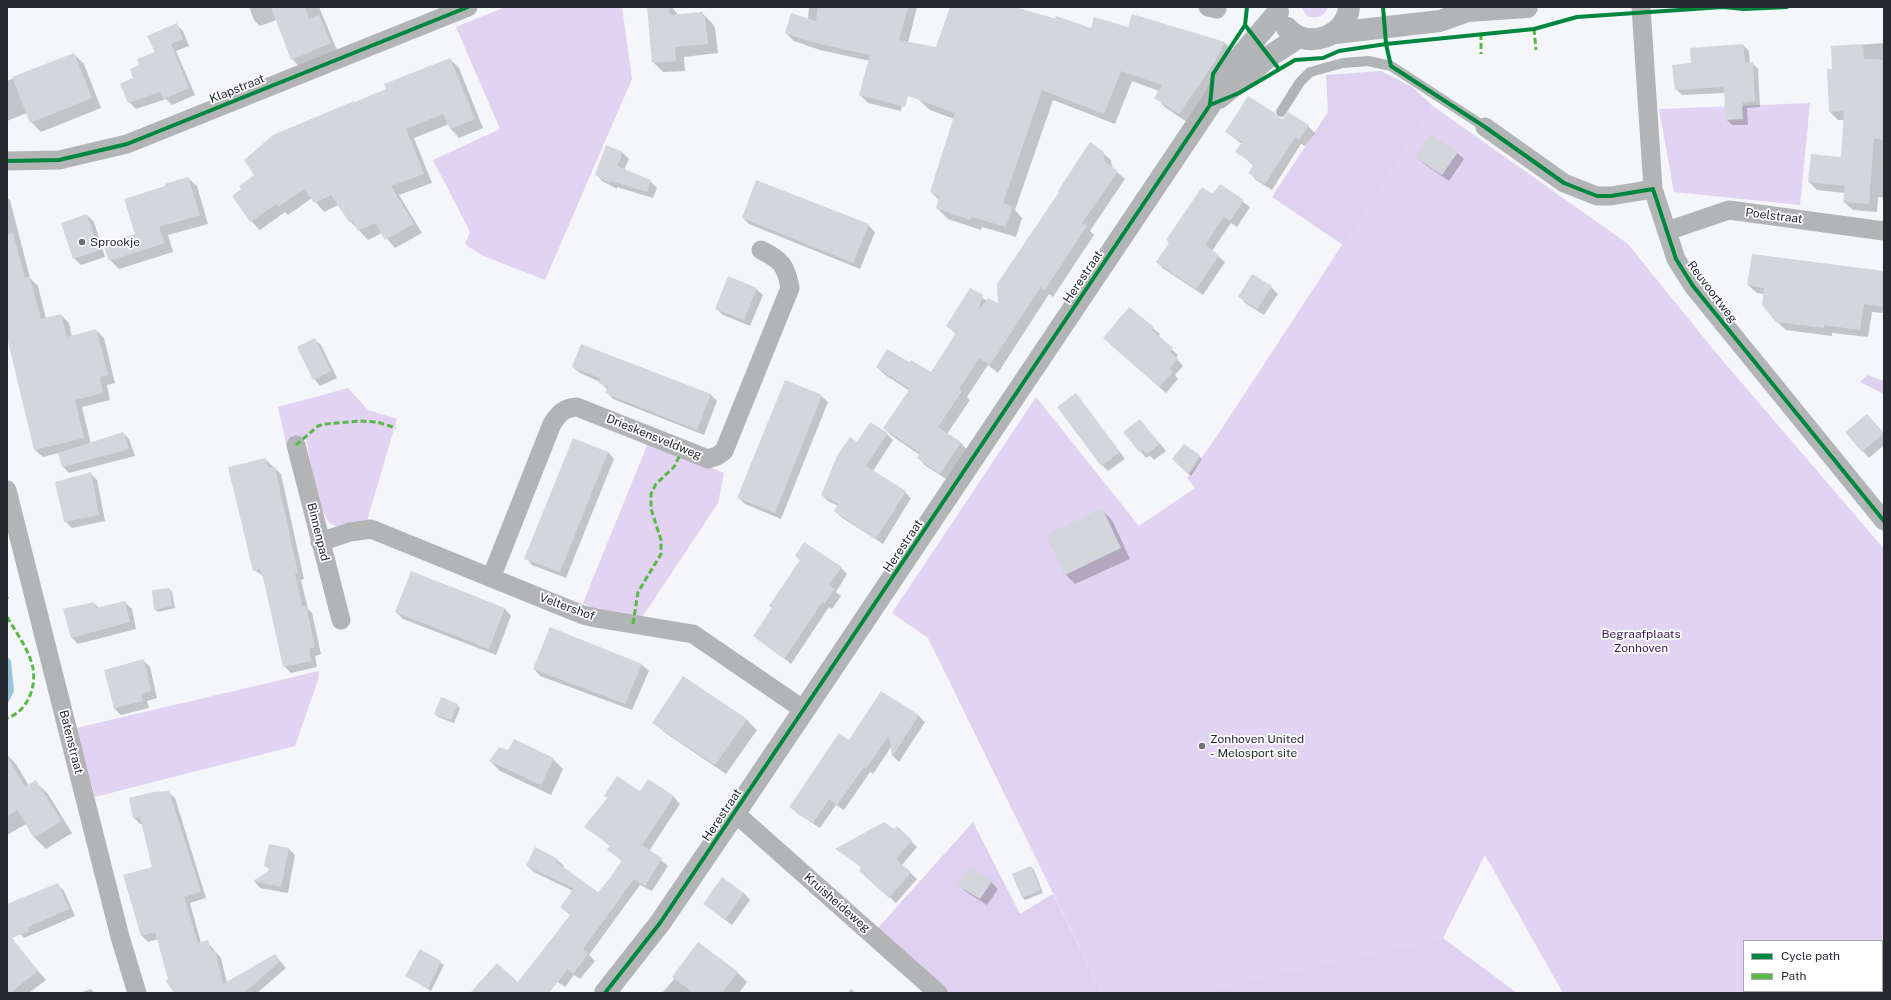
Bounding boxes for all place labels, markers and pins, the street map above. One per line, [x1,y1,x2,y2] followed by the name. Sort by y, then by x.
[90,235,140,249] place label: Sprookje
[77,237,87,247] marker: Sprookje
[1210,732,1304,760] place label: Zonhoven United - Melosport site
[1197,741,1207,751] marker: Zonhoven United - Melosport site

